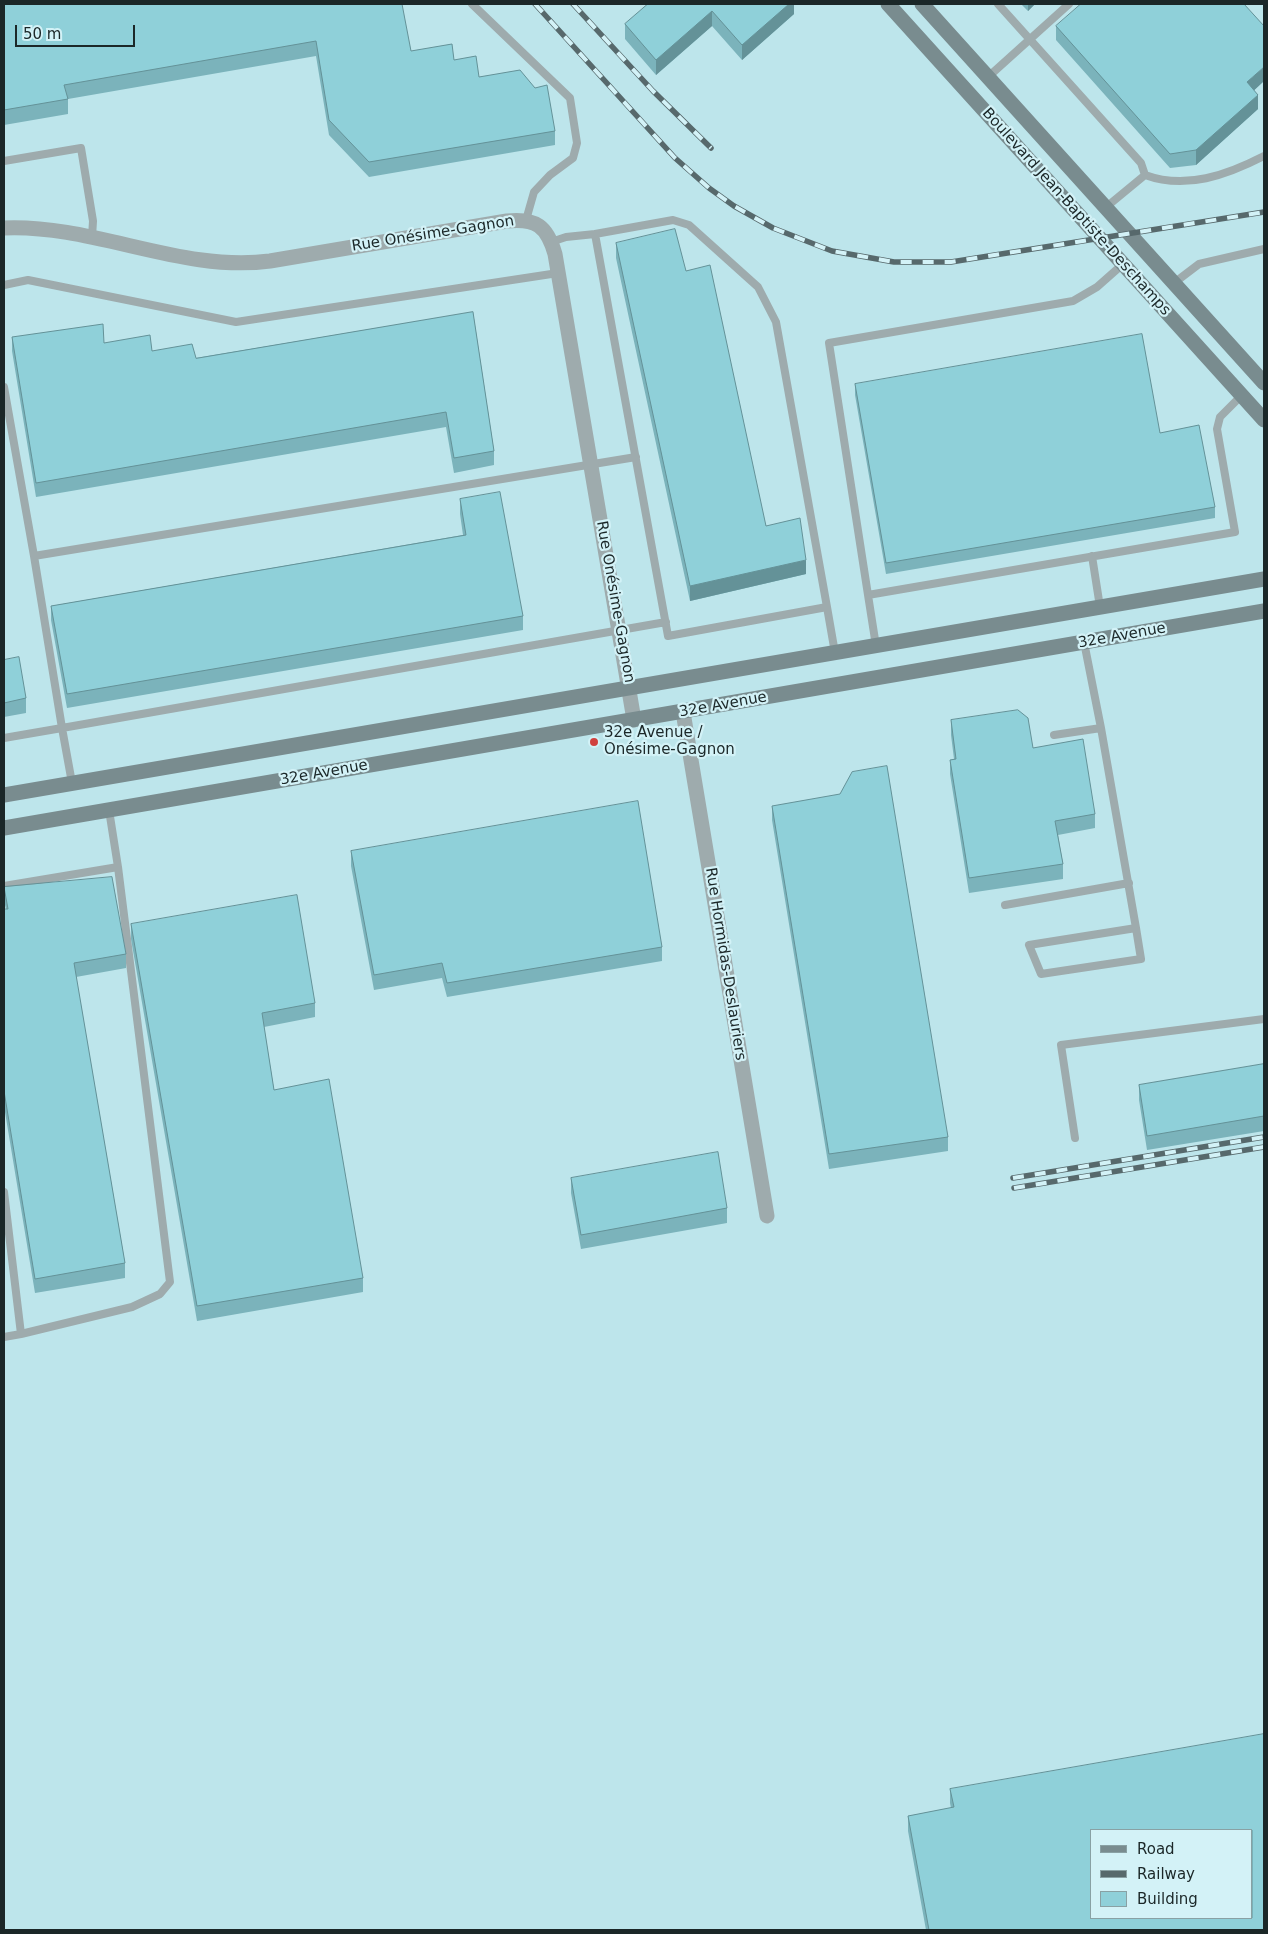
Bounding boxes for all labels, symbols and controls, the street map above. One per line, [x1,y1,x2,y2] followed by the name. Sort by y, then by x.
[18,15,138,47] scale bar
[23,25,61,43] text: 50 m
[978,105,1174,319] street label: Boulevard Jean-Baptiste-Deschamps
[351,212,515,256] street label: Rue Onésime-Gagnon
[592,520,638,684] street label: Rue Onésime-Gagnon
[1077,619,1167,653] street label: 32e Avenue
[678,688,768,722] street label: 32e Avenue
[604,724,735,759] place label: 32e Avenue / Onésime-Gagnon
[588,736,600,748] marker: 32e Avenue / Onésime-Gagnon
[279,756,369,790] street label: 32e Avenue
[701,866,749,1062] street label: Rue Hormidas-Deslauriers
[1090,1829,1253,1919] legend
[1137,1840,1175,1858] text: Road
[1137,1865,1195,1883] text: Railway
[1137,1890,1198,1908] text: Building

